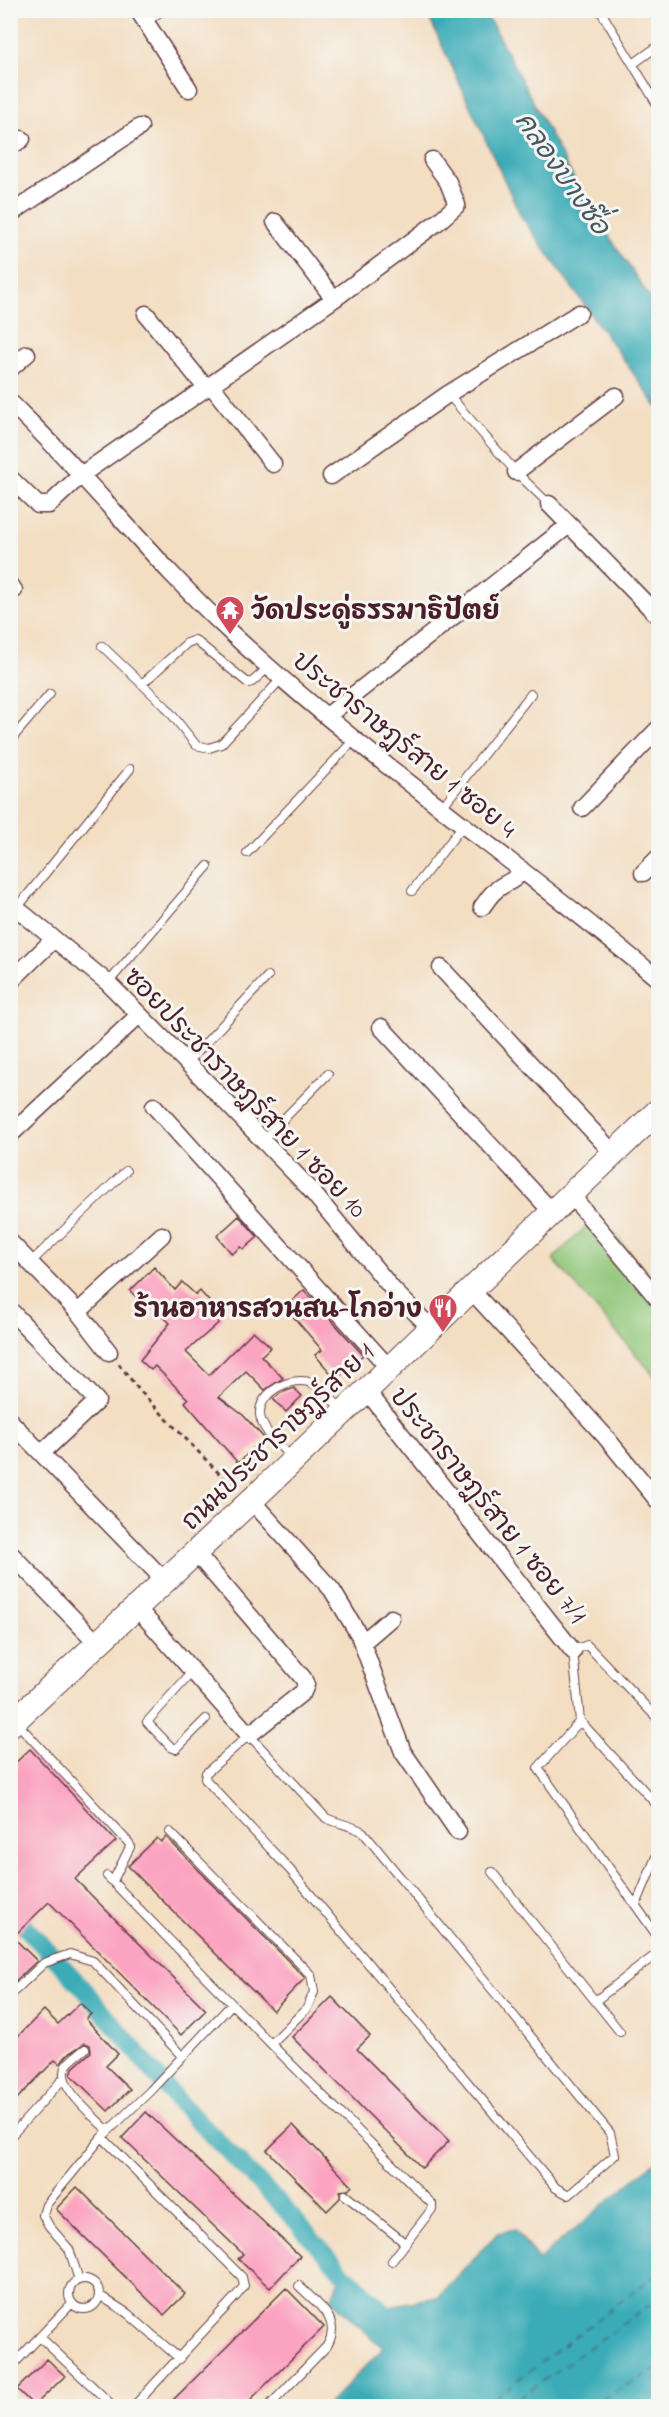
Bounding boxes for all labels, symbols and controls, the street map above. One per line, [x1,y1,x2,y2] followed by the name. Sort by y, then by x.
[504,100,626,246] water label: คลองบางซื่อ
[251,593,500,632] place label: วัดประดู่ธรรมาธิปัตย์
[214,594,246,636] temple icon: วัดประดู่ธรรมาธิปัตย์
[283,644,524,849] street label: ประชาราษฎร์สาย 1 ซอย 4
[114,960,374,1228] street label: ซอยประชาราษฎร์สาย 1 ซอย 10
[134,1290,422,1330] place label: ร้านอาหารสวนสน-โกอ่าง
[427,1292,459,1334] restaurant icon: ร้านอาหารสวนสน-โกอ่าง
[174,1336,384,1541] street label: ถนนประชาราษฎร์สาย 1
[379,1380,594,1633] street label: ประชาราษฎร์สาย 1 ซอย 7/1

